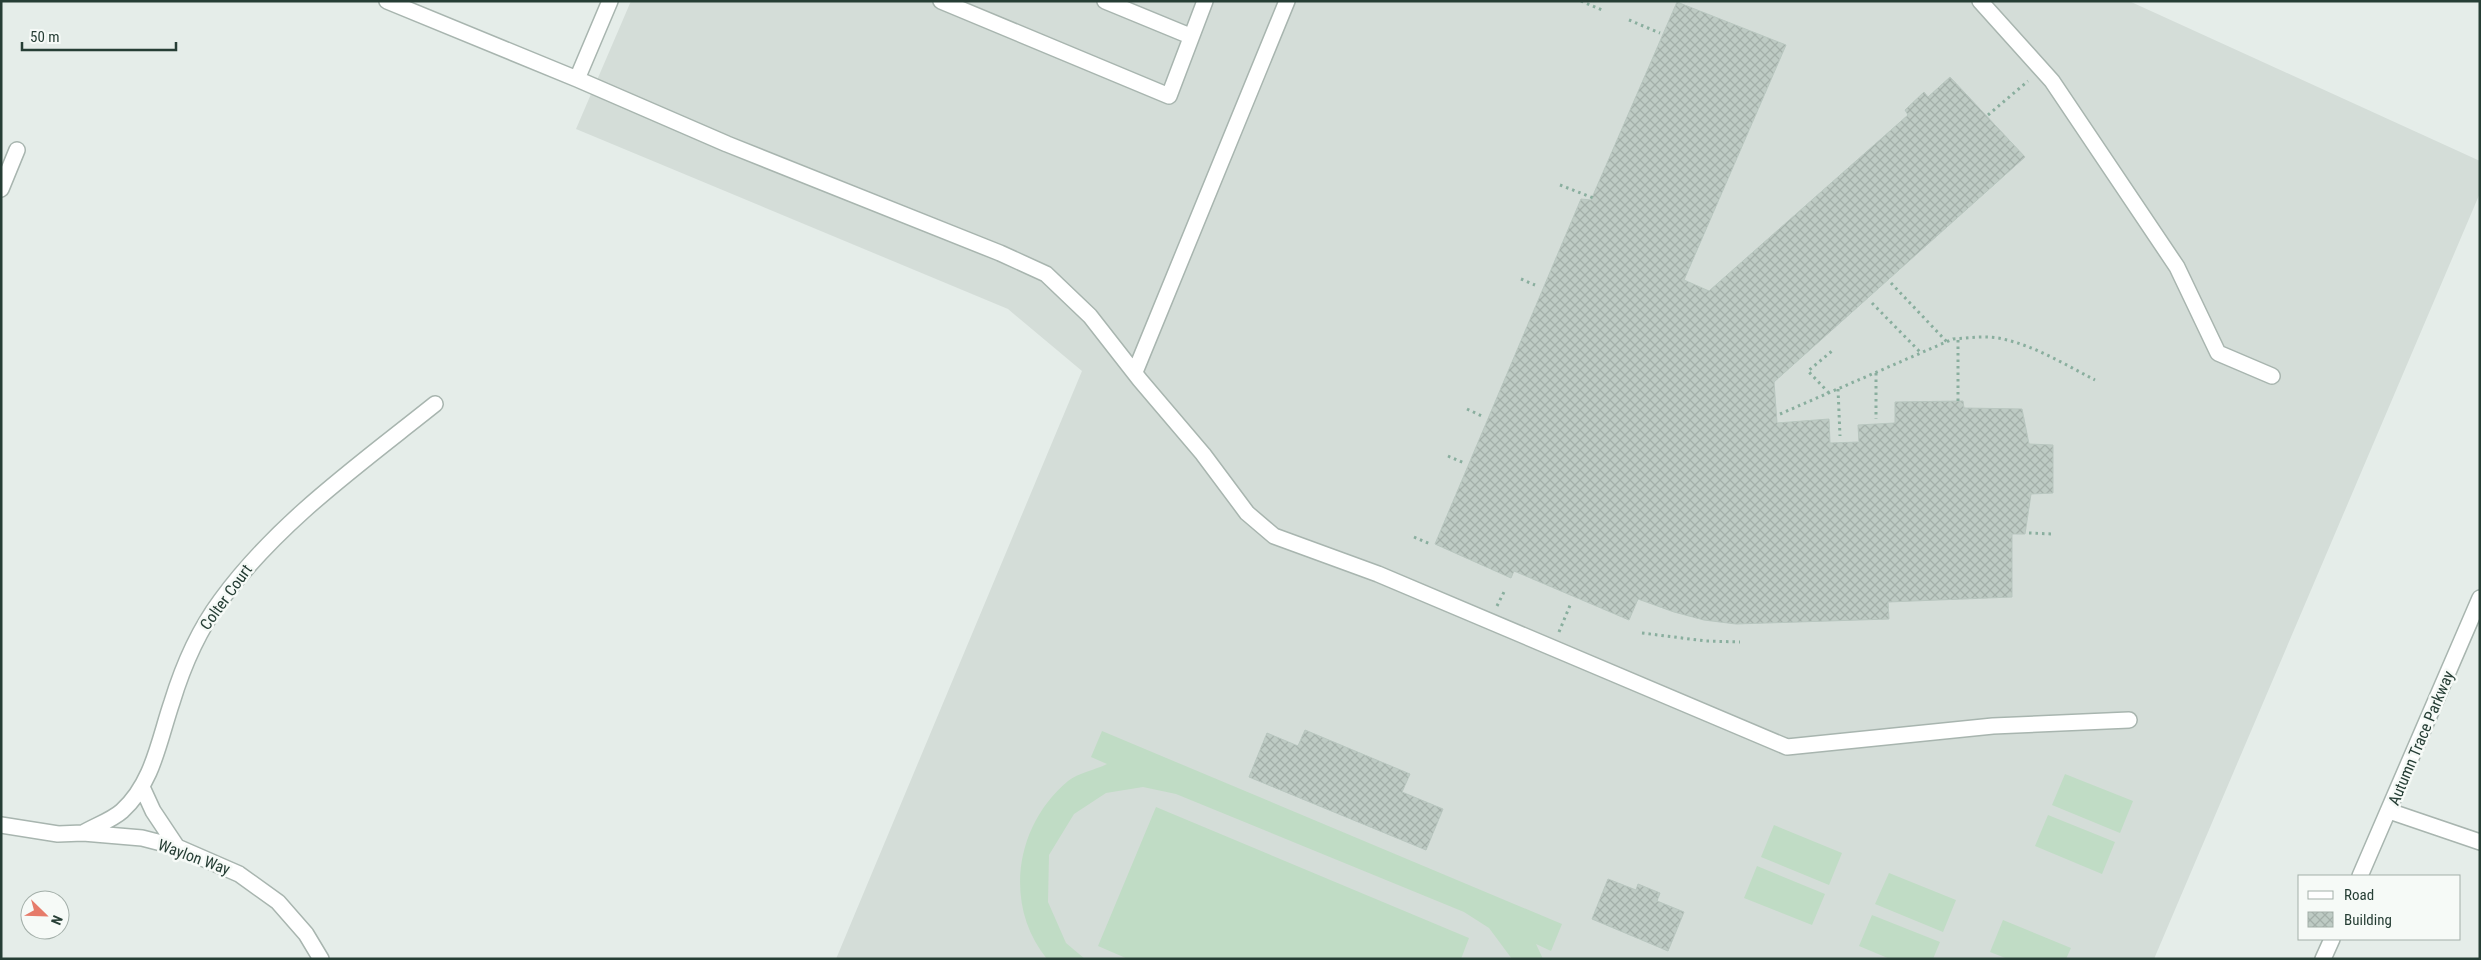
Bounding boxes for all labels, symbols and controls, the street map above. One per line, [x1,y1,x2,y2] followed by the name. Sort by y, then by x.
[22,20,176,52] scale bar
[30,28,60,46] text: 50 m
[196,560,256,633] street label: Colter Court
[2384,668,2458,808] street label: Autumn Trace Parkway
[155,835,233,879] street label: Waylon Way
[2298,875,2461,940] legend
[2344,886,2374,904] text: Road
[20,890,70,940] north arrow
[2344,911,2392,929] text: Building
[48,913,66,927] text: N

